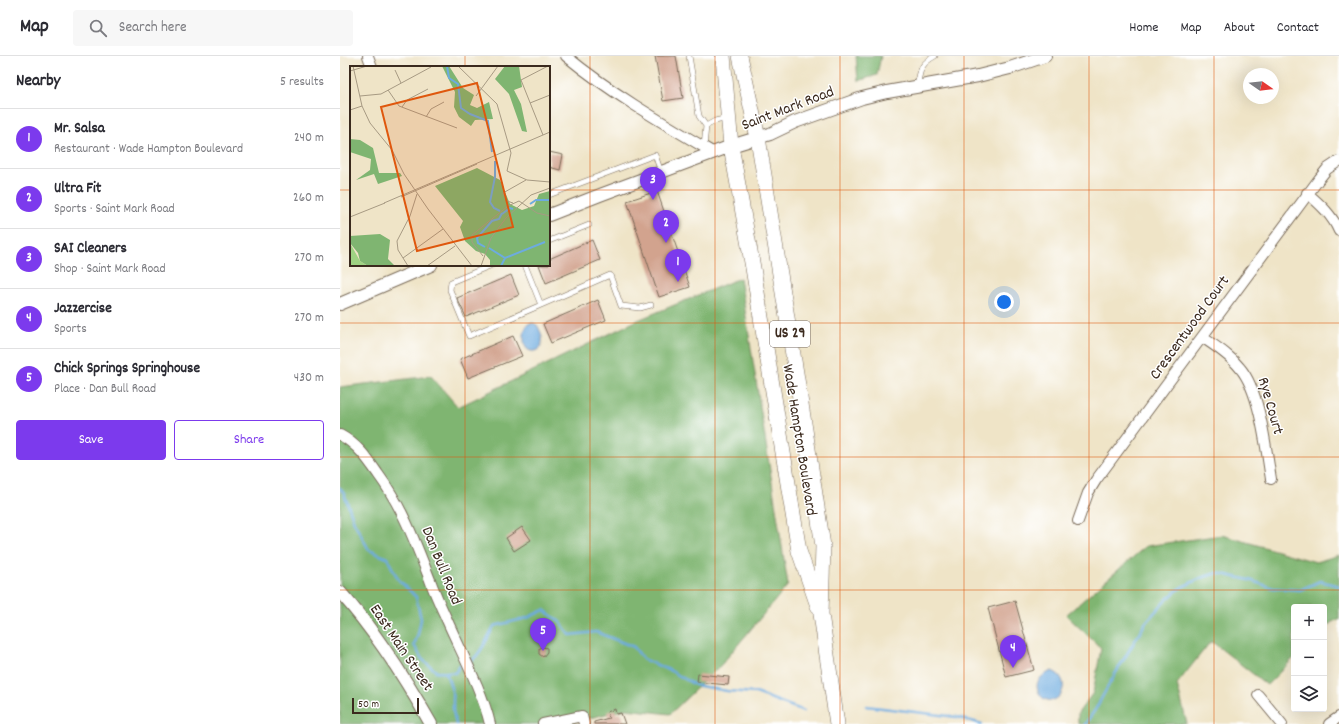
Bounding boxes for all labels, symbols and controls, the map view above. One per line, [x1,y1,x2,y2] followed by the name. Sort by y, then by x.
[73,10,353,46] search box
[20,14,49,41] text: Map
[87,17,109,39] icon: search
[119,17,187,39] text: Search here
[1129,18,1158,38] text: Home
[1180,18,1202,38] text: Map
[1224,18,1255,38] text: About
[1277,18,1319,38] text: Contact
[350,66,550,266] inset map
[1243,68,1279,104] north arrow
[16,70,60,94] text: Nearby
[280,73,324,92] text: 5 results
[738,81,838,137] street label: Saint Mark Road
[54,118,105,140] text: Mr. Salsa
[28,129,30,148] text: 1
[294,129,324,148] text: 240 m
[54,140,243,159] text: Restaurant · Wade Hampton Boulevard
[640,167,666,200] pin: 3
[54,178,101,200] text: Ultra Fit
[26,189,32,208] text: 2
[293,189,324,208] text: 260 m
[54,200,175,219] text: Sports · Saint Mark Road
[653,210,679,243] pin: 2
[54,238,127,260] text: SAI Cleaners
[26,249,32,268] text: 3
[294,249,324,268] text: 270 m
[665,249,691,282] pin: 1
[54,260,166,279] text: Shop · Saint Mark Road
[1144,271,1236,385] street label: Crescentwood Court
[994,292,1014,312] your location
[54,298,112,320] text: Jazzercise
[26,309,32,328] text: 4
[294,309,324,328] text: 270 m
[54,320,87,339] text: Sports
[770,321,810,347] road number: US 29
[54,358,200,380] text: Chick Springs Springhouse
[776,363,822,517] street label: Wade Hampton Boulevard
[26,369,32,388] text: 5
[294,369,324,388] text: 430 m
[1251,375,1289,437] street label: Rye Court
[54,380,156,399] text: Place · Dan Bull Road
[16,420,166,460] button: Save
[174,420,324,460] button: Share
[415,523,467,609] street label: Dan Bull Road
[363,600,439,696] street label: East Main Street
[1291,604,1327,712] map controls
[1291,604,1327,640] button: +
[530,618,556,651] pin: 5
[1000,635,1026,668] pin: 4
[1291,640,1327,676] button: −
[1291,676,1327,712] button: layers
[352,696,419,715] scale bar
[358,697,379,713] text: 50 m

